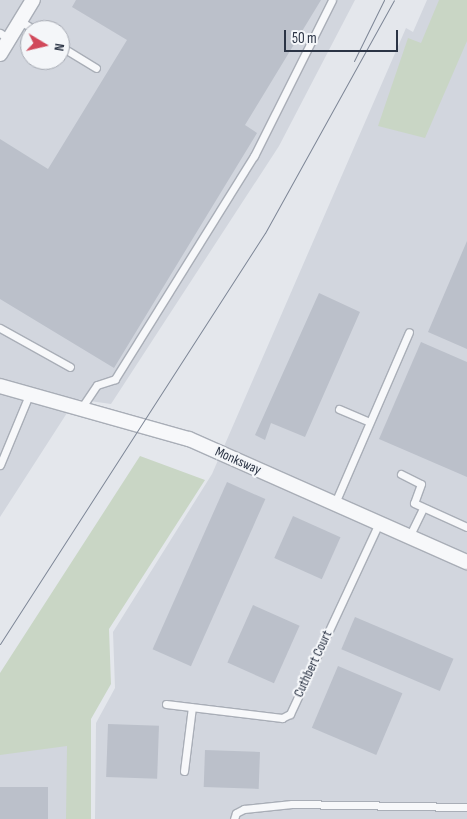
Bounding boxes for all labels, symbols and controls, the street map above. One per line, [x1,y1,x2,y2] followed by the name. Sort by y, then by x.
[20,20,70,70] north arrow
[287,20,401,52] scale bar
[292,29,317,48] text: 50 m
[50,42,68,52] text: N
[212,443,264,479] street label: Monksway
[290,628,336,700] street label: Cuthbert Court

